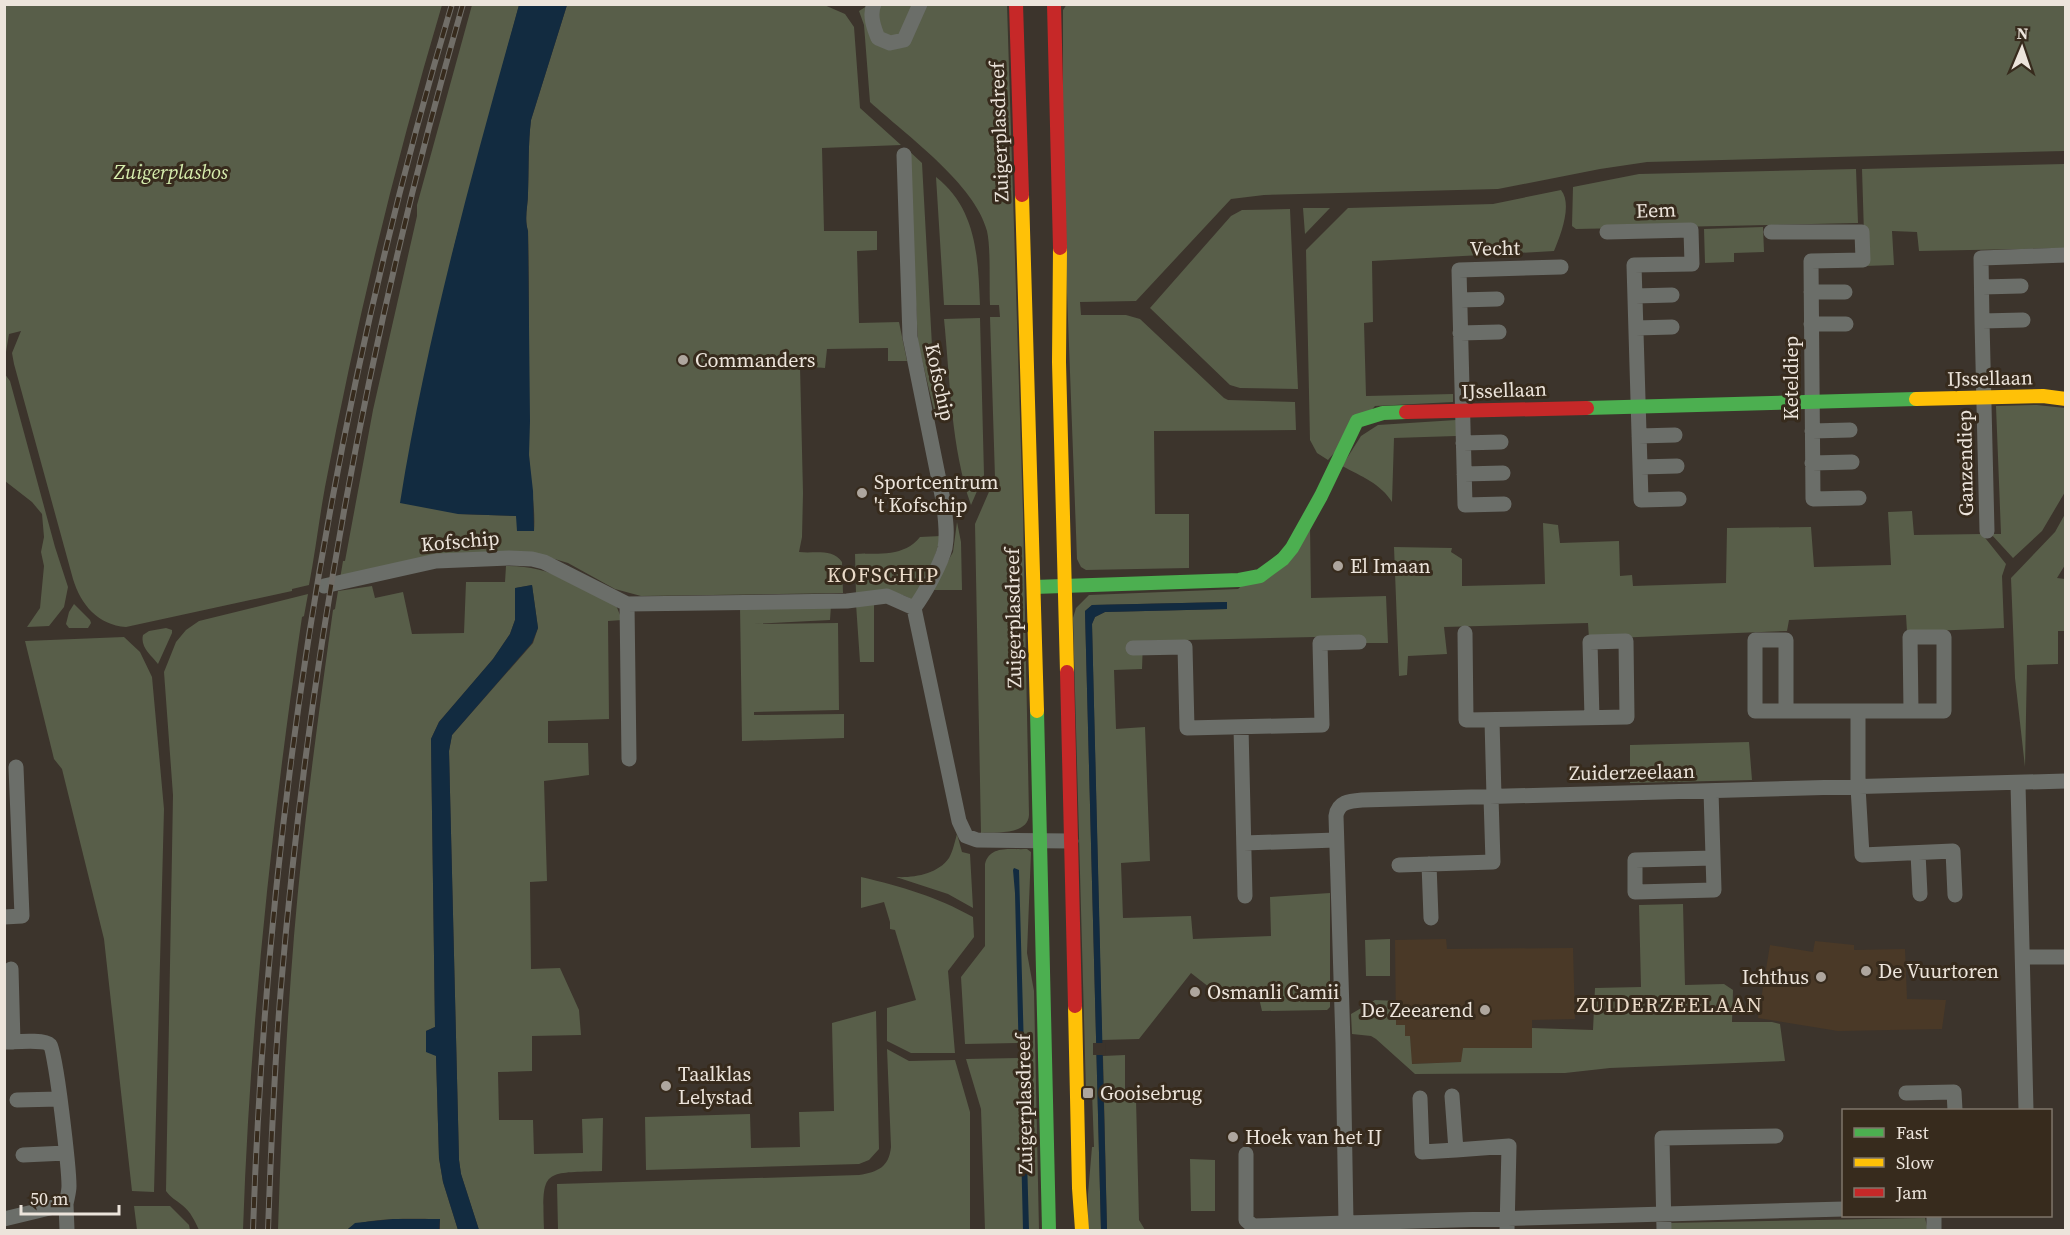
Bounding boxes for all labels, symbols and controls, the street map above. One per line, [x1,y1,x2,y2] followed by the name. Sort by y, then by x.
[1992,18,2052,78] north arrow
[2016,22,2029,44] text: N
[982,60,1015,203] street label: Zuigerplasdreef
[113,158,229,186] park label: Zuigerplasbos
[1635,195,1677,225] street label: Eem
[1470,234,1521,262] street label: Vecht
[1777,336,1805,420] street label: Keteldiep
[918,341,962,423] street label: Kofschip
[695,346,815,374] place label: Commanders
[676,353,690,367] marker: Commanders
[1947,363,2033,393] street label: IJssellaan
[1461,375,1547,405] street label: IJssellaan
[1950,410,1980,516] street label: Ganzendiep
[874,468,999,519] place label: Sportcentrum 't Kofschip
[855,486,869,500] marker: Sportcentrum 't Kofschip
[420,524,500,558] street label: Kofschip
[998,546,1028,688] street label: Zuigerplasdreef
[1350,552,1431,580] place label: El Imaan
[1331,559,1345,573] marker: El Imaan
[827,560,939,589] district label: KOFSCHIP
[1569,757,1695,787] street label: Zuiderzeelaan
[1878,957,1999,985] place label: De Vuurtoren
[1742,963,1809,991] place label: Ichthus
[1859,964,1873,978] marker: De Vuurtoren
[1814,970,1828,984] marker: Ichthus
[1207,978,1339,1006] place label: Osmanli Camii
[1188,985,1202,999] marker: Osmanli Camii
[1577,990,1763,1019] district label: ZUIDERZEELAAN
[1361,996,1474,1024] place label: De Zeearend
[1478,1003,1492,1017] marker: De Zeearend
[1009,1032,1039,1174] street label: Zuigerplasdreef
[678,1060,753,1111] place label: Taalklas Lelystad
[659,1079,673,1093] marker: Taalklas Lelystad
[1100,1079,1202,1107] place label: Gooisebrug
[1081,1086,1095,1100] marker: Gooisebrug
[1842,1109,2052,1217] legend
[1896,1120,1929,1145] text: Fast
[1245,1123,1382,1151] place label: Hoek van het IJ
[1226,1130,1240,1144] marker: Hoek van het IJ
[1896,1150,1934,1175] text: Slow
[21,1178,118,1216] scale bar
[1895,1180,1928,1205] text: Jam
[30,1186,68,1211] text: 50 m

